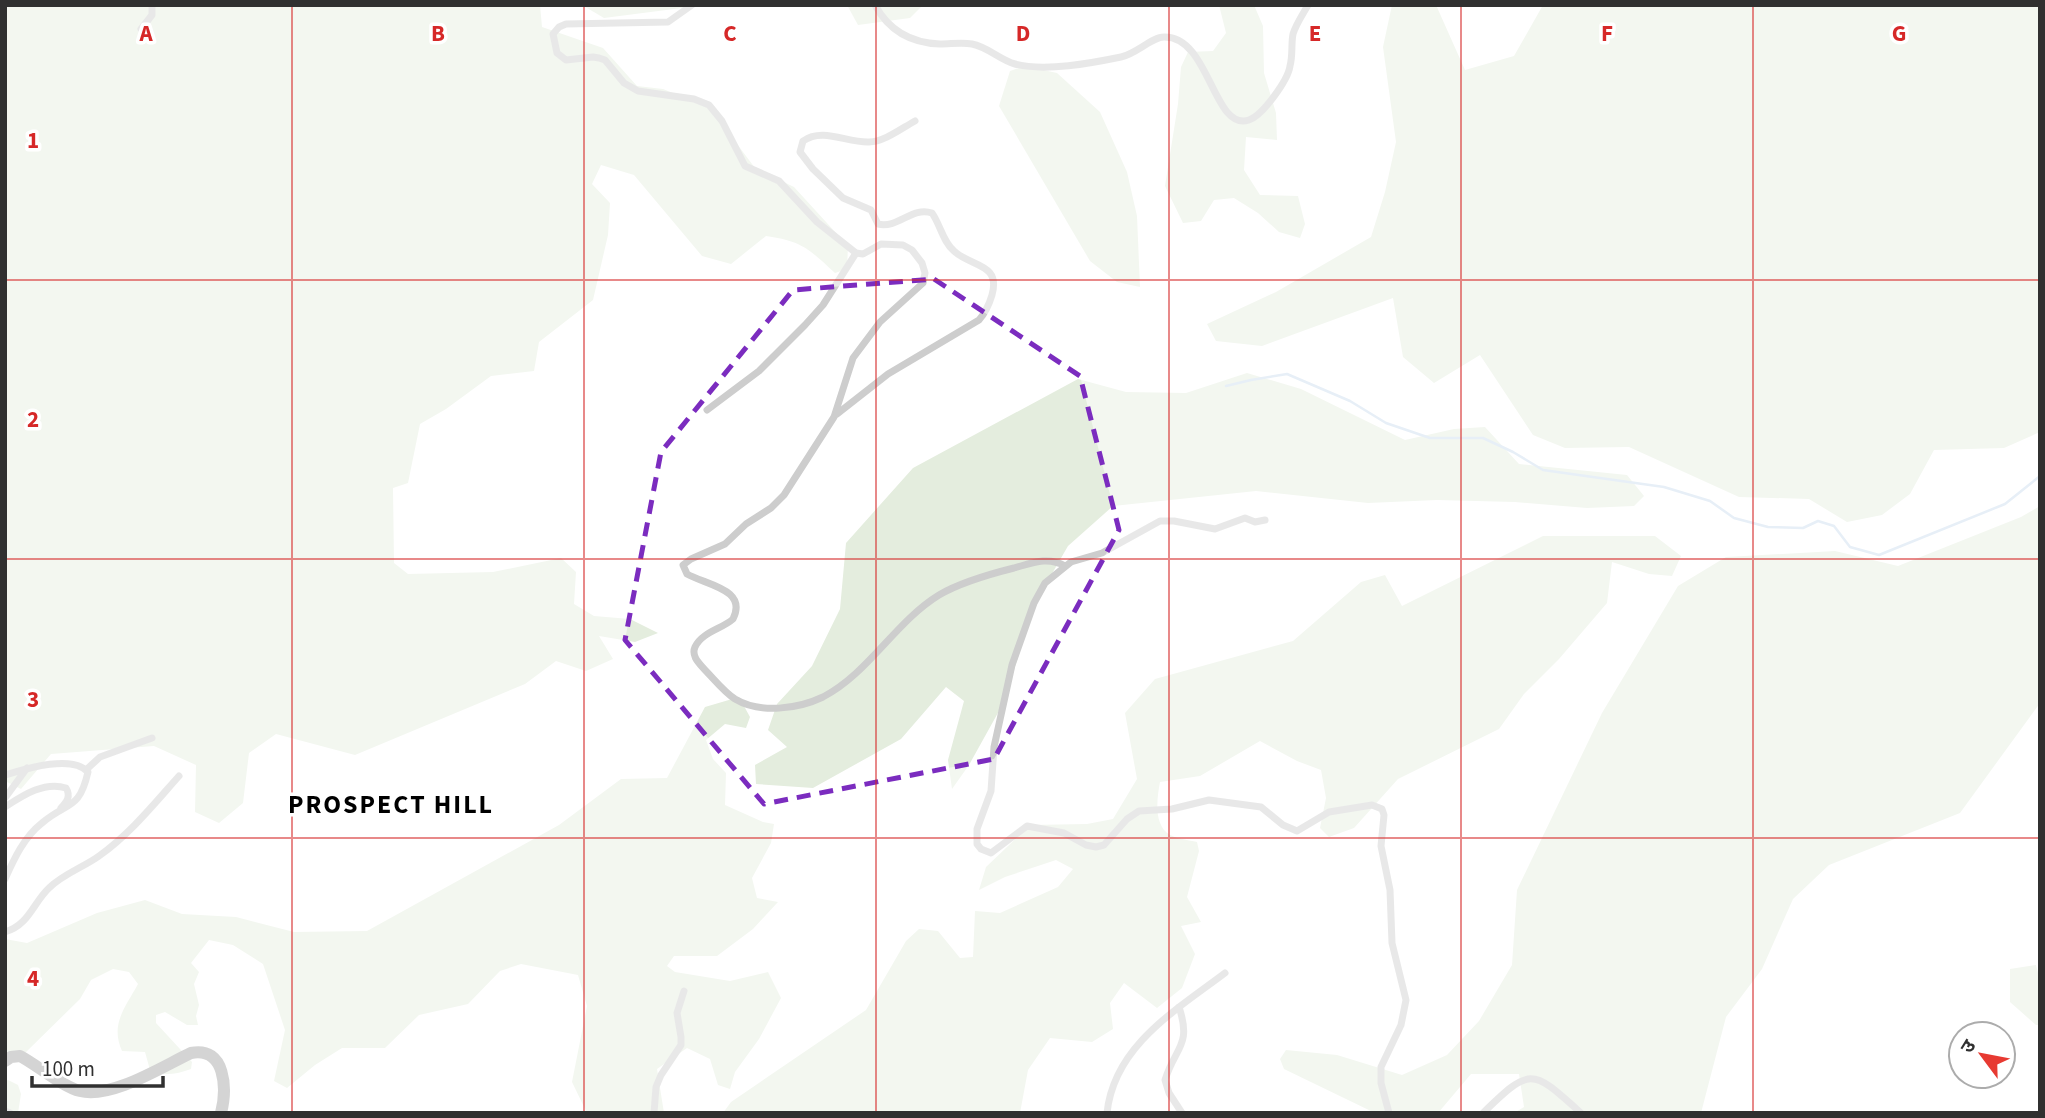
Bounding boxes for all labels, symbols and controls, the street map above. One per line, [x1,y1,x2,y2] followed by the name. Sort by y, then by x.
[138,17,153,50] text: A
[431,17,445,50] text: B
[723,17,737,50] text: C
[1016,17,1030,50] text: D
[1309,17,1321,50] text: E
[1601,17,1613,50] text: F
[1892,17,1906,50] text: G
[27,124,39,157] text: 1
[27,403,39,436] text: 2
[27,683,39,716] text: 3
[288,786,494,823] district label: PROSPECT HILL
[27,962,39,995] text: 4
[1947,1020,2017,1090] north arrow
[1954,1034,1984,1059] text: उ
[32,1044,163,1088] scale bar
[42,1054,95,1084] text: 100 m

